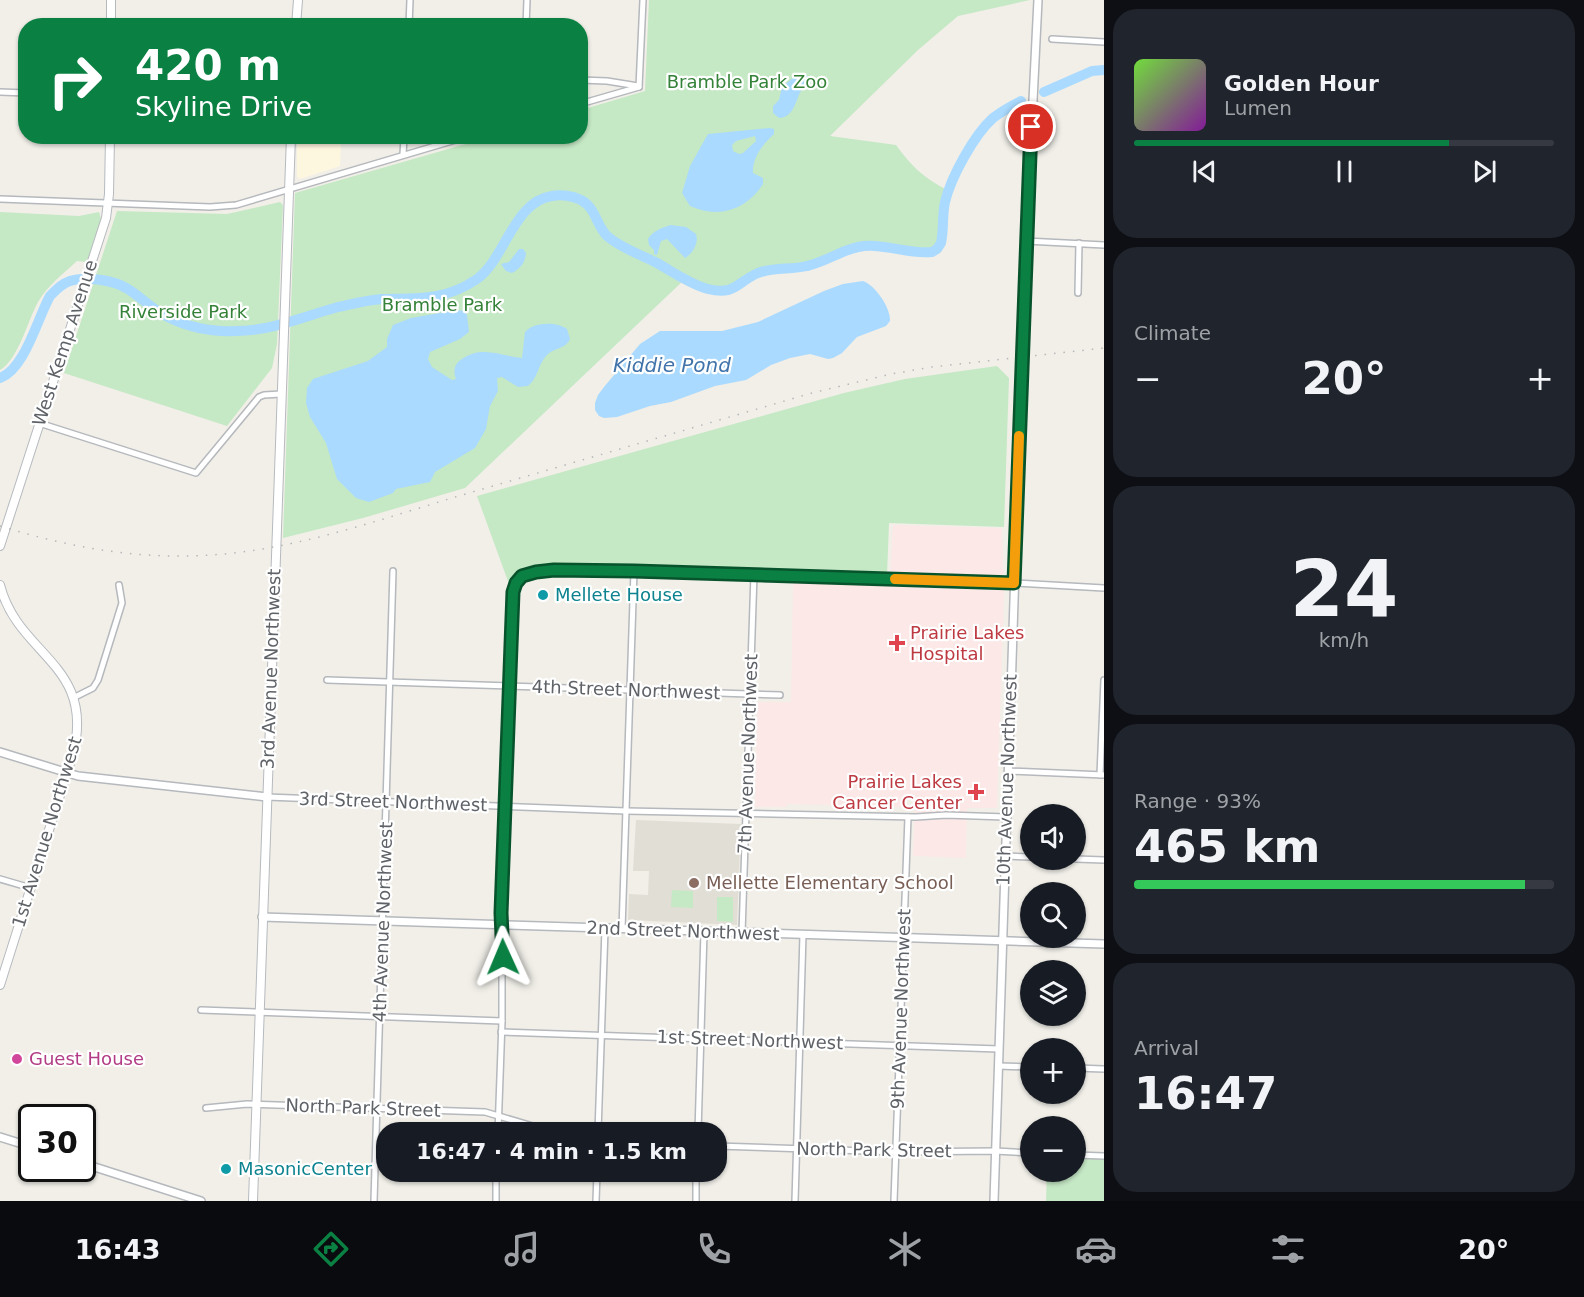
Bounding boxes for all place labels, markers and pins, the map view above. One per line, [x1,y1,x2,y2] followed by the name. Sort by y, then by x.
[1005,101,1056,152] pin
[555,584,683,605] place label: Mellete House
[536,588,550,602] marker: Mellete House
[910,622,1024,664] place label: Prairie Lakes Hospital
[888,634,906,652] marker: Prairie Lakes Hospital
[832,771,963,813] place label: Prairie Lakes Cancer Center
[967,783,985,801] marker: Prairie Lakes Cancer Center
[706,872,954,893] place label: Mellette Elementary School
[687,876,701,890] marker: Mellette Elementary School
[29,1048,144,1069] place label: Guest House
[10,1052,24,1066] marker: Guest House
[238,1158,372,1179] place label: MasonicCenter
[219,1162,233,1176] marker: MasonicCenter

